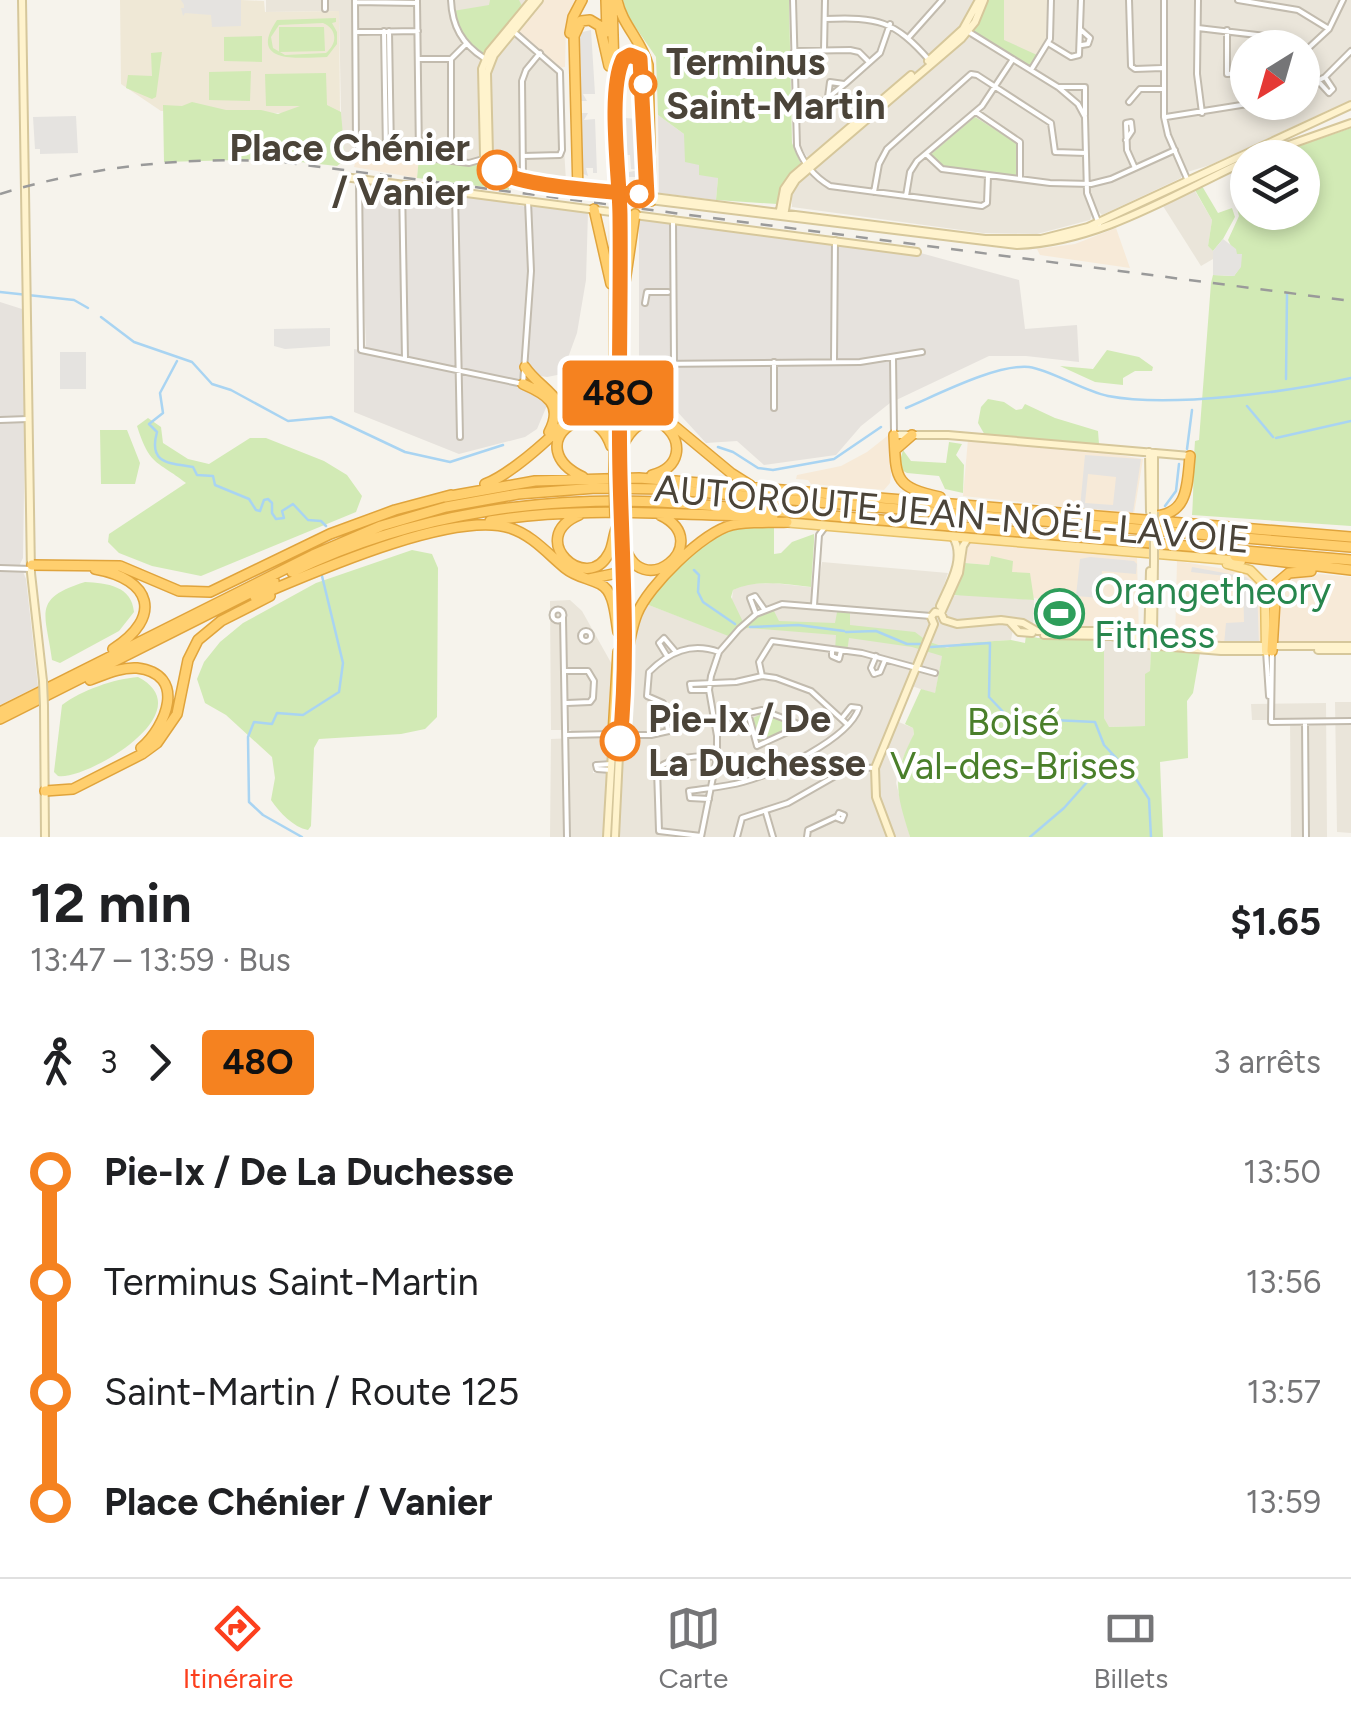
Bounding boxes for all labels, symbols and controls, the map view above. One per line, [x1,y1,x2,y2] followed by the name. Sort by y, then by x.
[1230,30,1320,120] north arrow
[1230,30,1320,230] map controls
[666,39,886,129] place label: Terminus Saint-Martin
[630,71,656,97] marker: Terminus Saint-Martin
[229,125,470,215] place label: Place Chénier / Vanier
[1230,140,1320,230] button: layers
[478,151,516,189] marker: Place Chénier / Vanier
[626,181,652,207] unlabelled marker
[560,360,676,426] line badge: 48O
[582,372,654,414] text: 48O
[652,465,1252,563] street label: AUTOROUTE JEAN-NOËL-LAVOIE
[1094,568,1331,658] place label: Orangetheory Fitness
[1033,587,1085,639] sports icon: Orangetheory Fitness
[648,696,866,786] place label: Pie-Ix / De La Duchesse
[890,699,1136,789] park label: Boisé Val-des-Brises
[601,722,639,760] marker: Pie-Ix / De La Duchesse
[30,870,192,936] text: 12 min
[1230,899,1321,945] text: $1.65
[30,941,291,979] text: 13:47 – 13:59 · Bus
[30,1035,85,1090] icon: walk
[132,1035,187,1090] icon: forward
[222,1041,294,1083] text: 48O
[100,1043,117,1081] text: 3
[1213,1043,1321,1081] text: 3 arrêts
[104,1149,514,1195] text: Pie-Ix / De La Duchesse
[1243,1153,1321,1191] text: 13:50
[104,1259,479,1305] text: Terminus Saint-Martin
[1246,1263,1321,1301] text: 13:56
[104,1369,519,1415] text: Saint-Martin / Route 125
[1247,1373,1321,1411] text: 13:57
[104,1479,492,1525] text: Place Chénier / Vanier
[1246,1483,1321,1521] text: 13:59
[183,1601,293,1695] tab: Itinéraire
[659,1601,728,1695] tab: Carte
[1094,1601,1168,1695] tab: Billets

